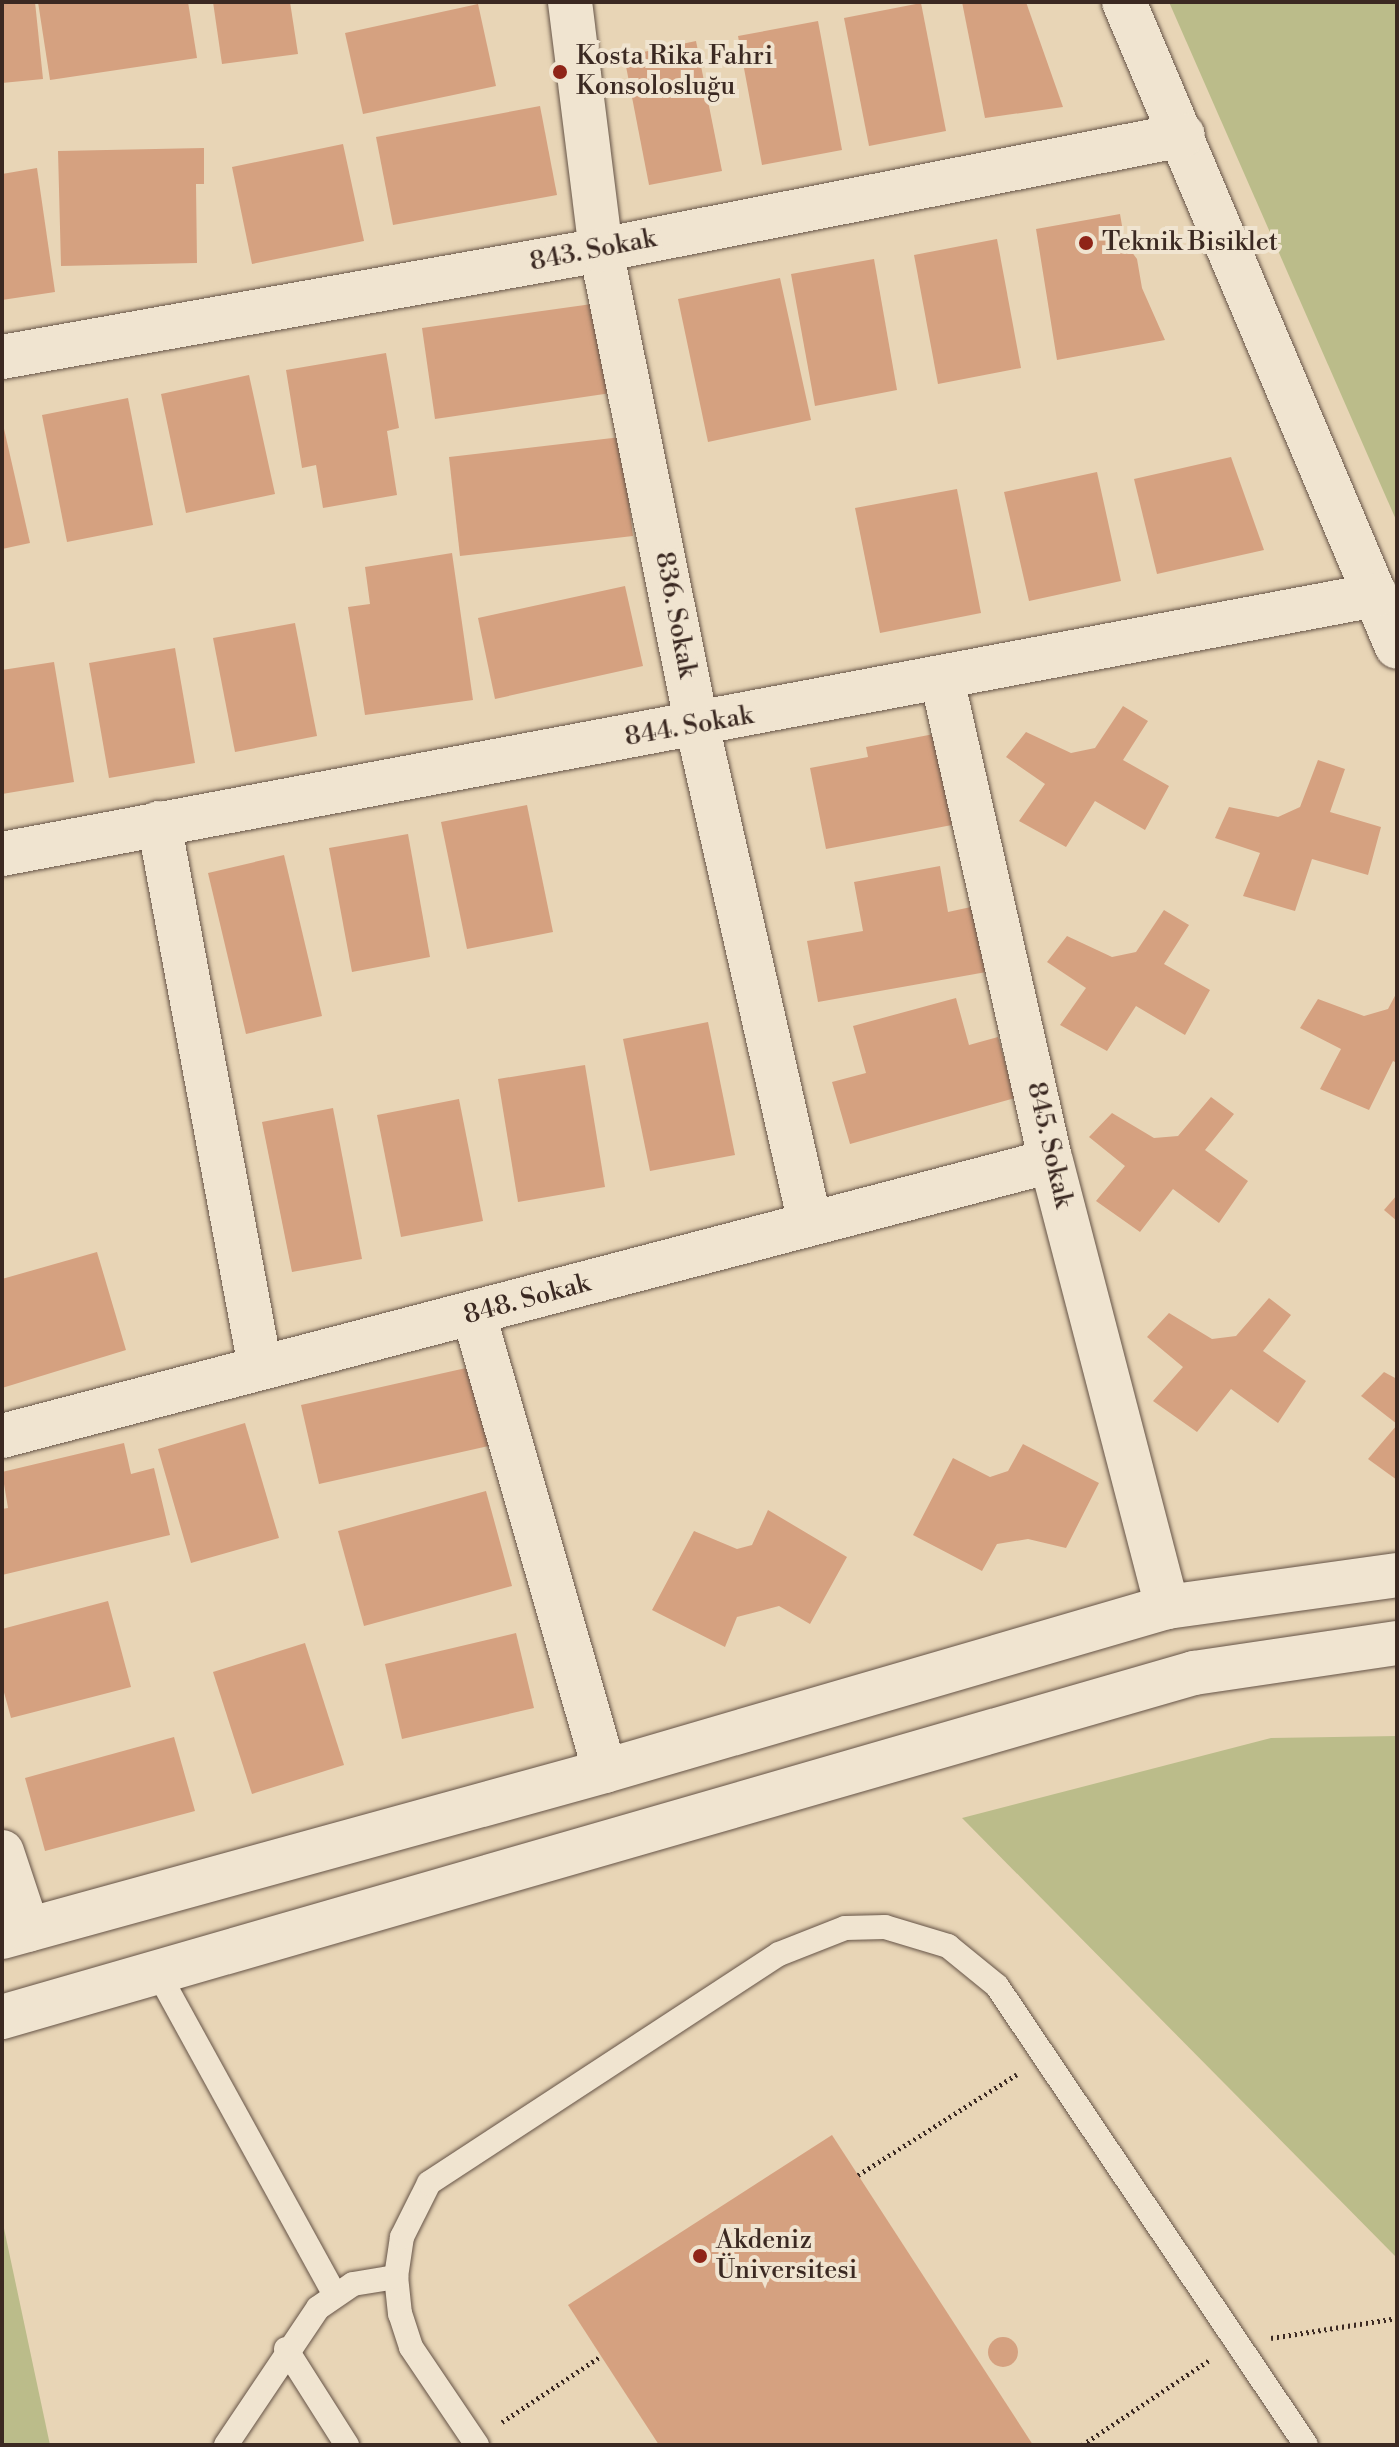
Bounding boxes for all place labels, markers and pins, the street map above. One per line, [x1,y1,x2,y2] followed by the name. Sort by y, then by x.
[576,41,773,102] place label: Kosta Rika Fahri Konsolosluğu
[551,63,569,81] marker: Kosta Rika Fahri Konsolosluğu
[1102,227,1278,259] place label: Teknik Bisiklet
[1077,234,1095,252] marker: Teknik Bisiklet
[716,2225,857,2286] place label: Akdeniz Üniversitesi
[691,2247,709,2265] marker: Akdeniz Üniversitesi

